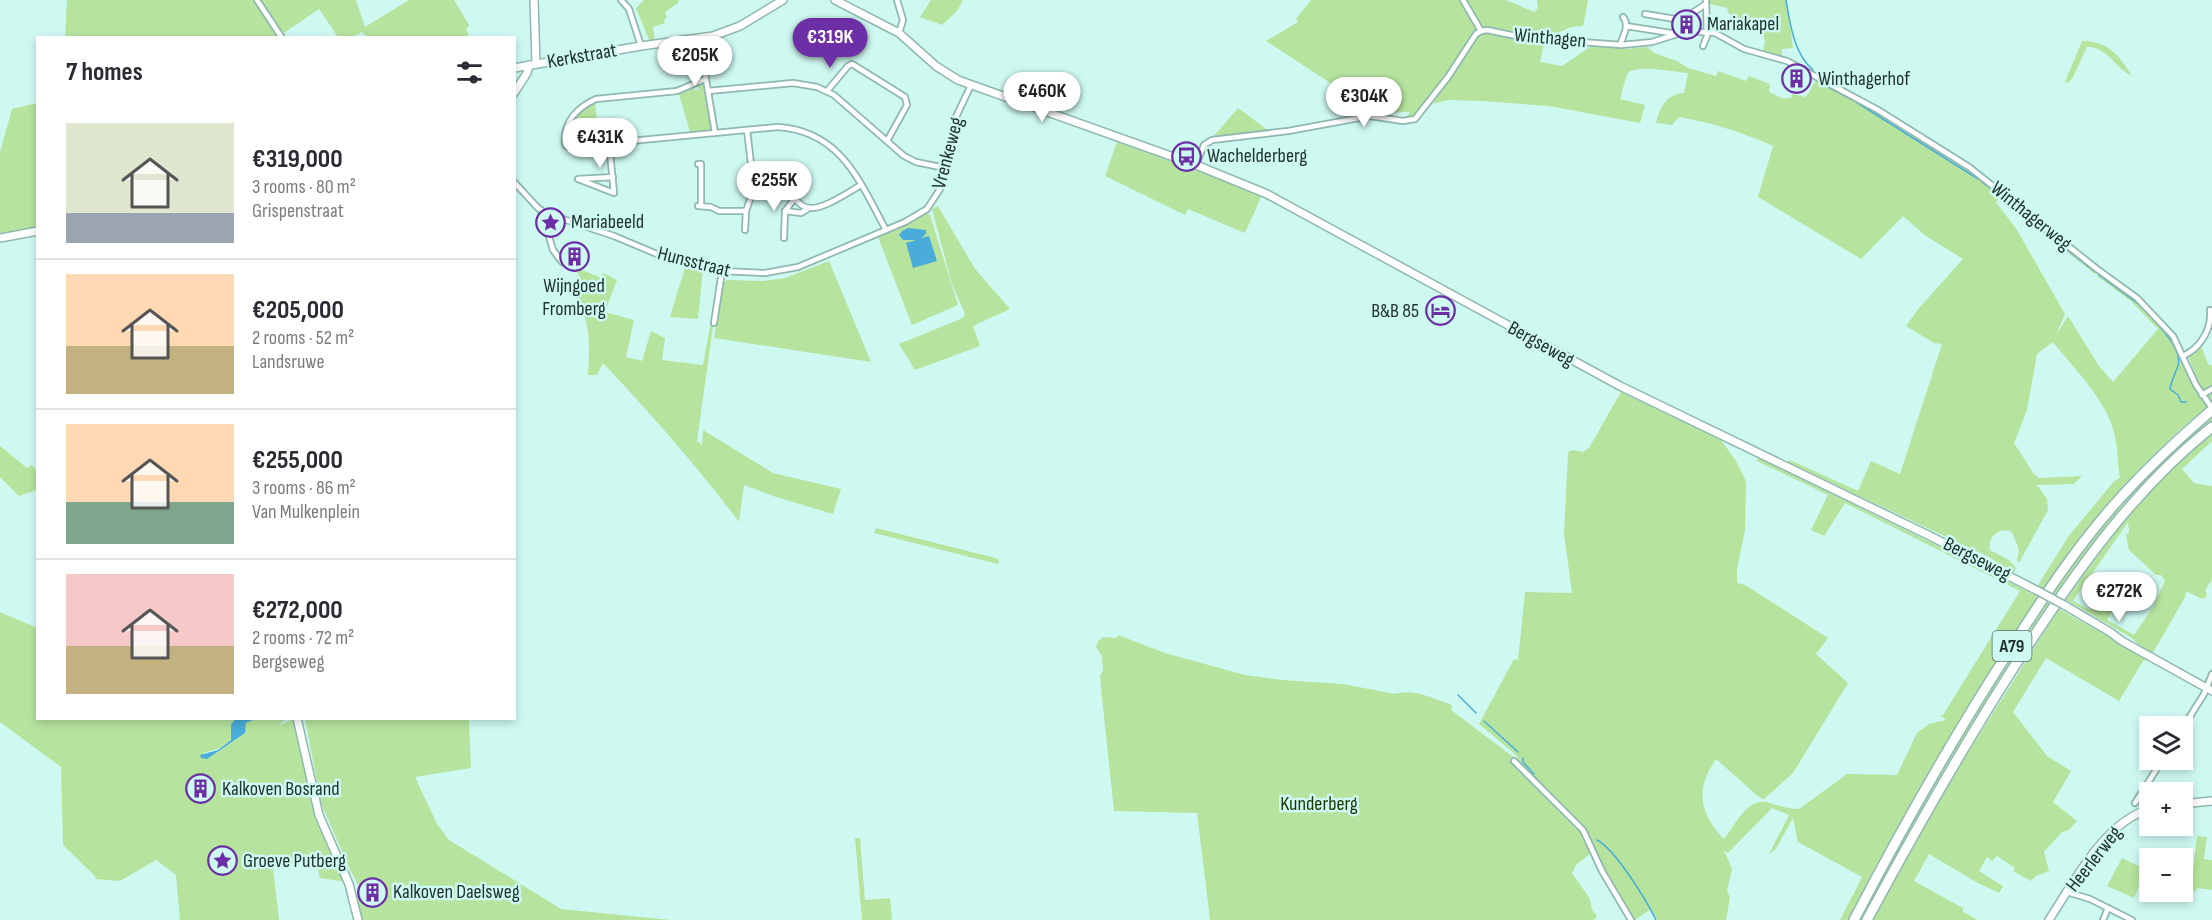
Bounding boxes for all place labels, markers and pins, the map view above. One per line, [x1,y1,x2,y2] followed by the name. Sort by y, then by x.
[1670,8,1702,40] building icon: Mariakapel
[1707,12,1779,36] place label: Mariakapel
[788,18,872,69] pin: €319K
[653,36,737,87] pin: €205K
[1781,63,1813,95] building icon: Winthagerhof
[1818,67,1910,91] place label: Winthagerhof
[1000,72,1084,123] pin: €460K
[1322,77,1406,128] pin: €304K
[558,118,642,169] pin: €431K
[1170,140,1202,172] bus stop icon: Wachelderberg
[1207,144,1307,168] place label: Wachelderberg
[732,161,816,212] pin: €255K
[534,206,566,238] place icon: Mariabeeld
[571,210,644,234] place label: Mariabeeld
[558,240,590,272] building icon: Wijngoed Fromberg
[542,274,606,321] place label: Wijngoed Fromberg
[1424,295,1456,327] hotel icon: B&B 85
[1371,299,1419,323] place label: B&B 85
[2077,572,2161,623] pin: €272K
[185,773,217,805] building icon: Kalkoven Bosrand
[222,777,340,801] place label: Kalkoven Bosrand
[206,845,238,877] place icon: Groeve Putberg
[243,849,346,873] place label: Groeve Putberg
[356,876,388,908] building icon: Kalkoven Daelsweg
[393,880,520,904] place label: Kalkoven Daelsweg

